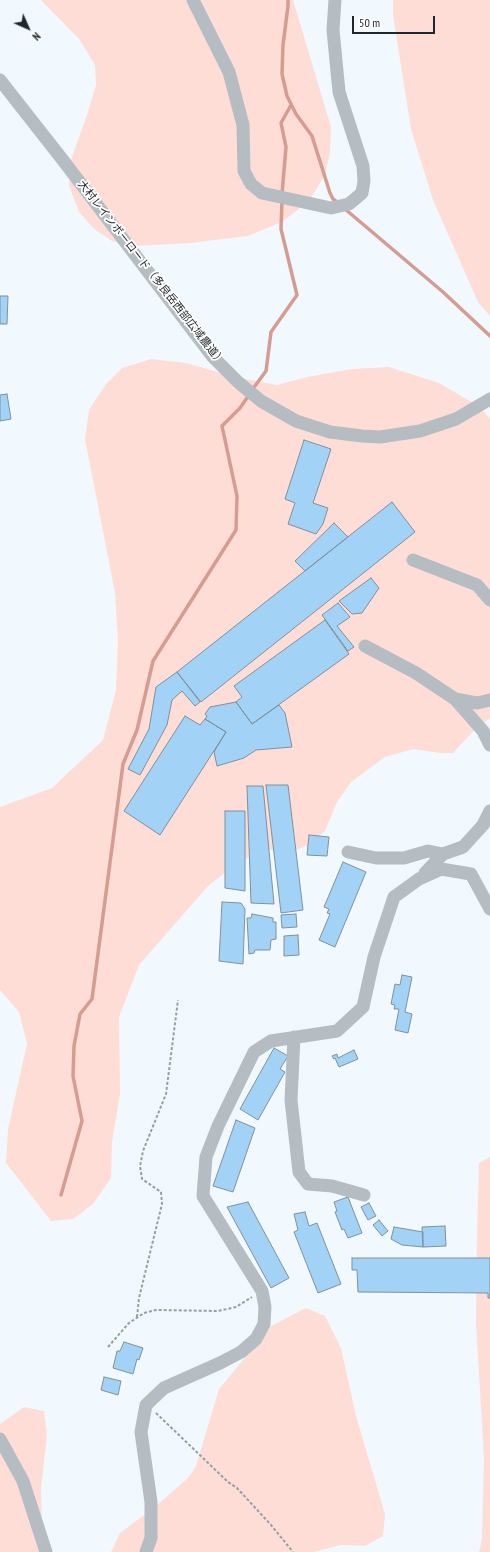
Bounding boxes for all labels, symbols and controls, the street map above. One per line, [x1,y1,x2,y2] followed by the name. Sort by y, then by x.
[8,8,48,48] north arrow
[354,8,437,34] scale bar
[359,15,380,30] text: 50 m
[29,29,44,44] text: N
[75,178,227,368] street label: 大村レインボーロード（多良岳西部広域農道）

